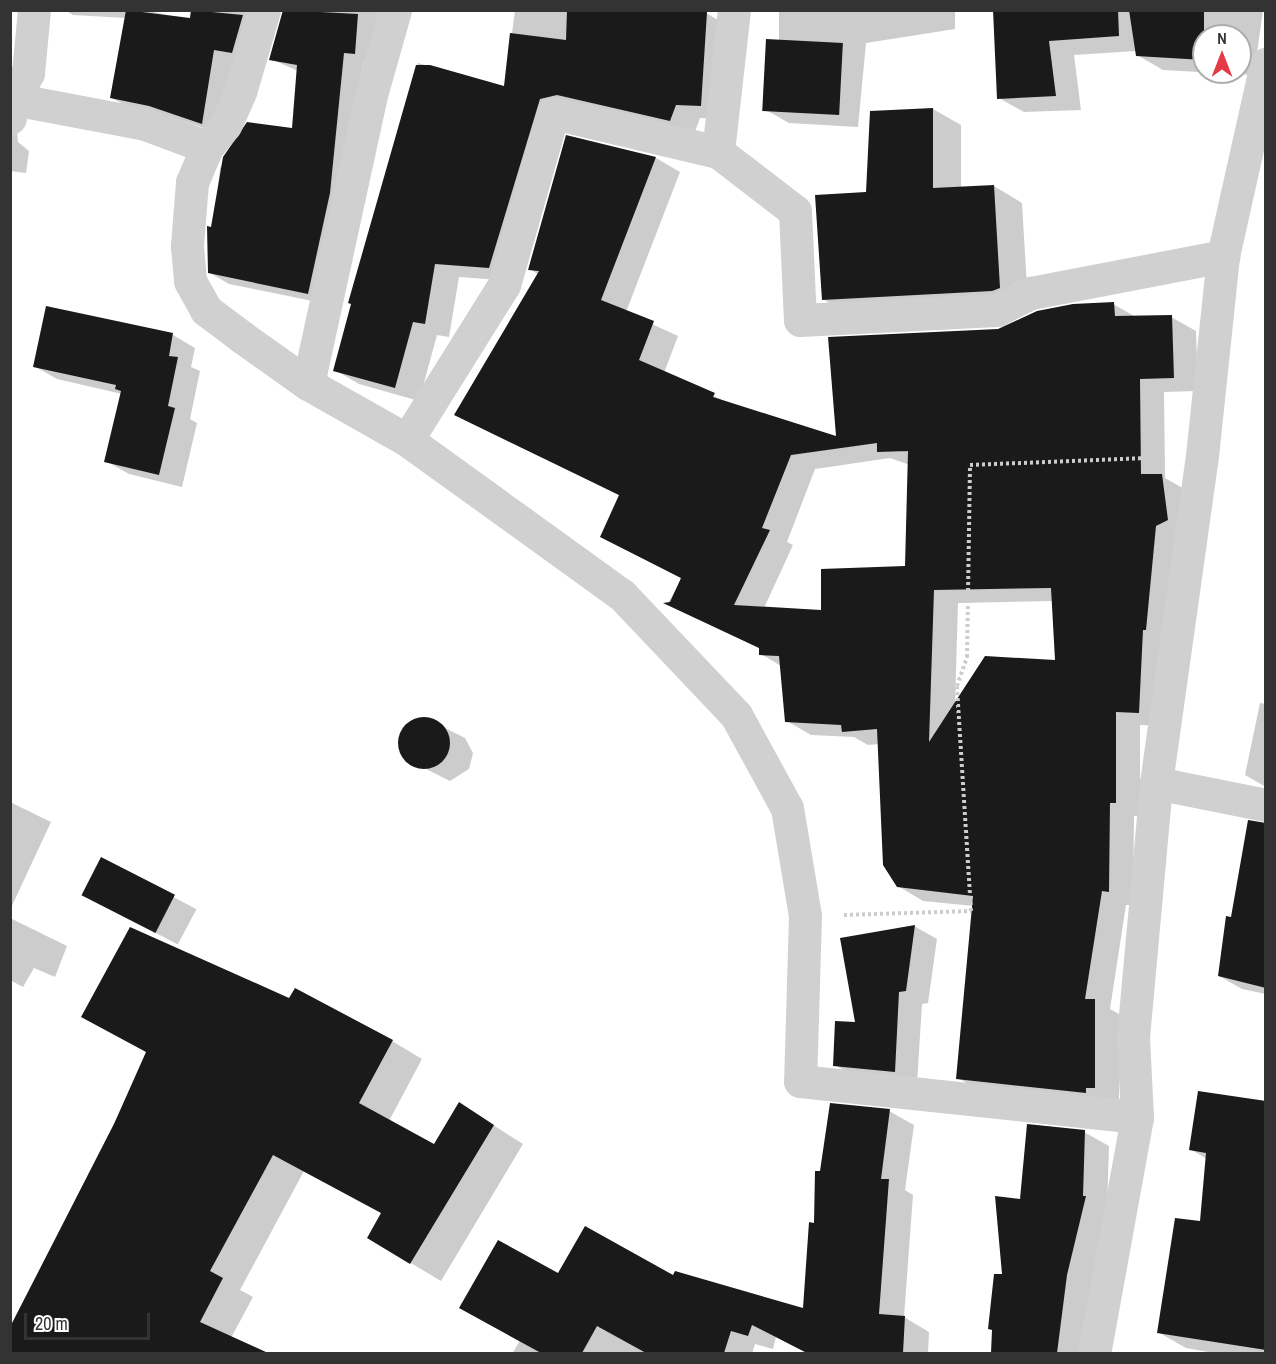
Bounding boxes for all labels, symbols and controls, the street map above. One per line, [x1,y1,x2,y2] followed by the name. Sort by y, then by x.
[1192,24,1252,84] north arrow
[1217,27,1227,49] text: N
[27,1301,153,1339] scale bar
[35,1311,68,1336] text: 20 m

